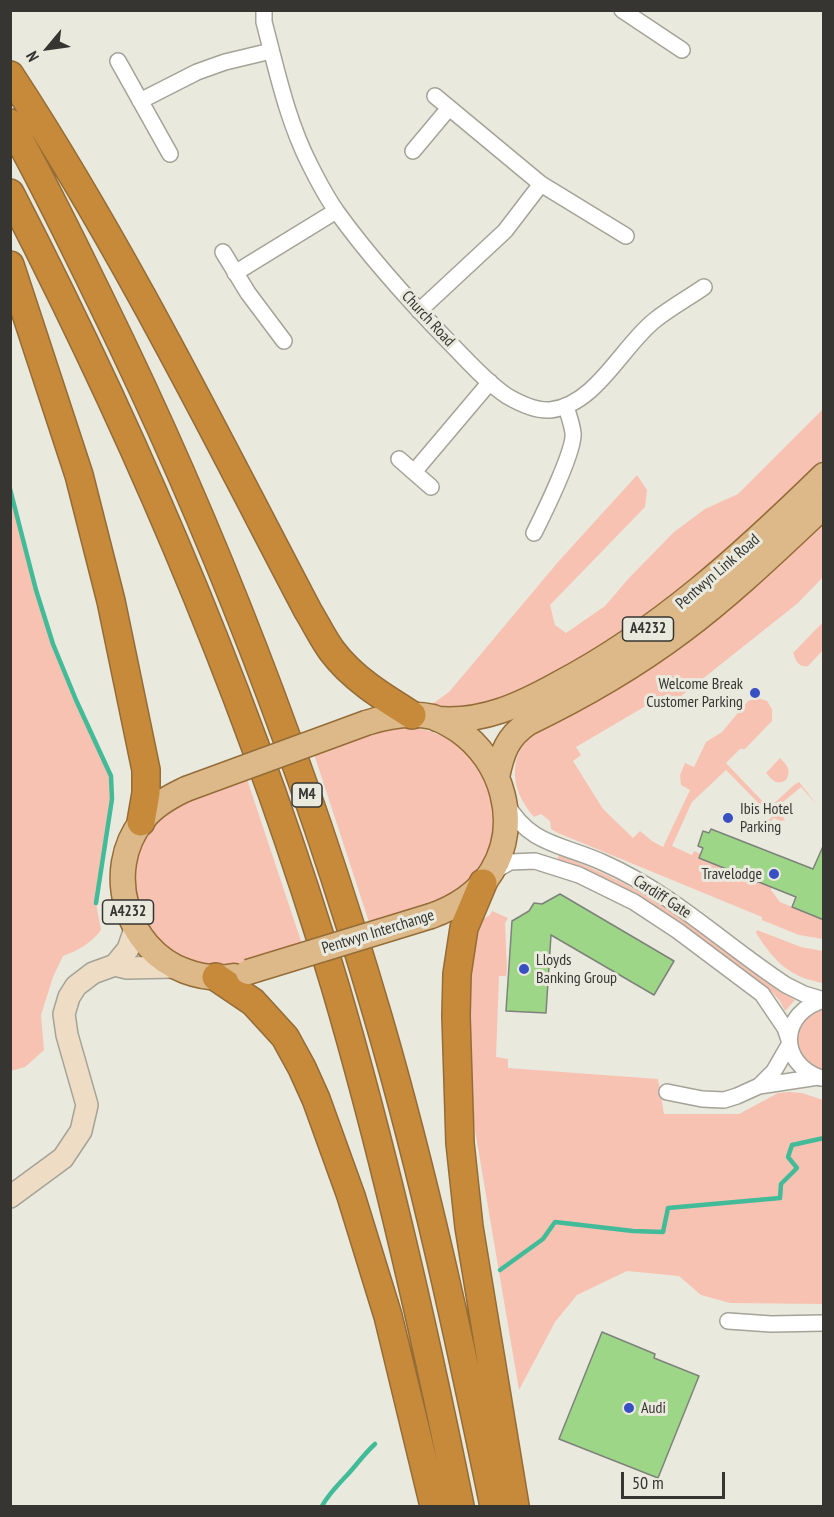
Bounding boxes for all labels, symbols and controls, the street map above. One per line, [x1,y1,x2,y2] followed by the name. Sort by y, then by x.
[18,18,78,78] north arrow
[21,48,43,65] text: N
[397,287,459,351] street label: Church Road
[672,530,764,614] street label: Pentwyn Link Road
[622,617,674,641] road number: A4232
[646,674,743,712] place label: Welcome Break Customer Parking
[748,686,762,700] marker: Welcome Break Customer Parking
[292,783,322,807] road number: M4
[740,799,793,837] place label: Ibis Hotel Parking
[721,811,735,825] marker: Ibis Hotel Parking
[702,864,762,884] place label: Travelodge
[767,867,781,881] marker: Travelodge
[629,871,695,923] street label: Cardiff Gate
[102,900,154,924] road number: A4232
[319,906,437,958] street label: Pentwyn Interchange
[536,950,617,988] place label: Lloyds Banking Group
[517,962,531,976] marker: Lloyds Banking Group
[641,1398,666,1418] place label: Audi
[622,1401,636,1415] marker: Audi
[624,1460,728,1498] scale bar
[632,1471,664,1494] text: 50 m

